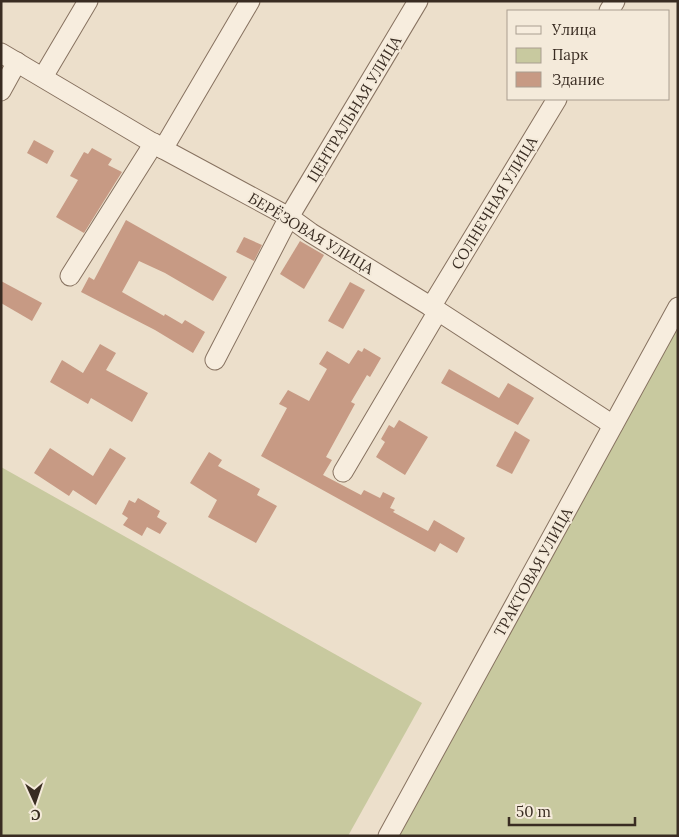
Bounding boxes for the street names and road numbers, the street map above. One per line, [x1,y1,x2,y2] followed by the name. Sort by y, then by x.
[303,32,406,186] street label: ЦЕНТРАЛЬНАЯ УЛИЦА
[447,133,542,273] street label: СОЛНЕЧНАЯ УЛИЦА
[245,188,378,278] street label: БЕРЁЗОВАЯ УЛИЦА
[490,504,577,640] street label: ТРАКТОВАЯ УЛИЦА

